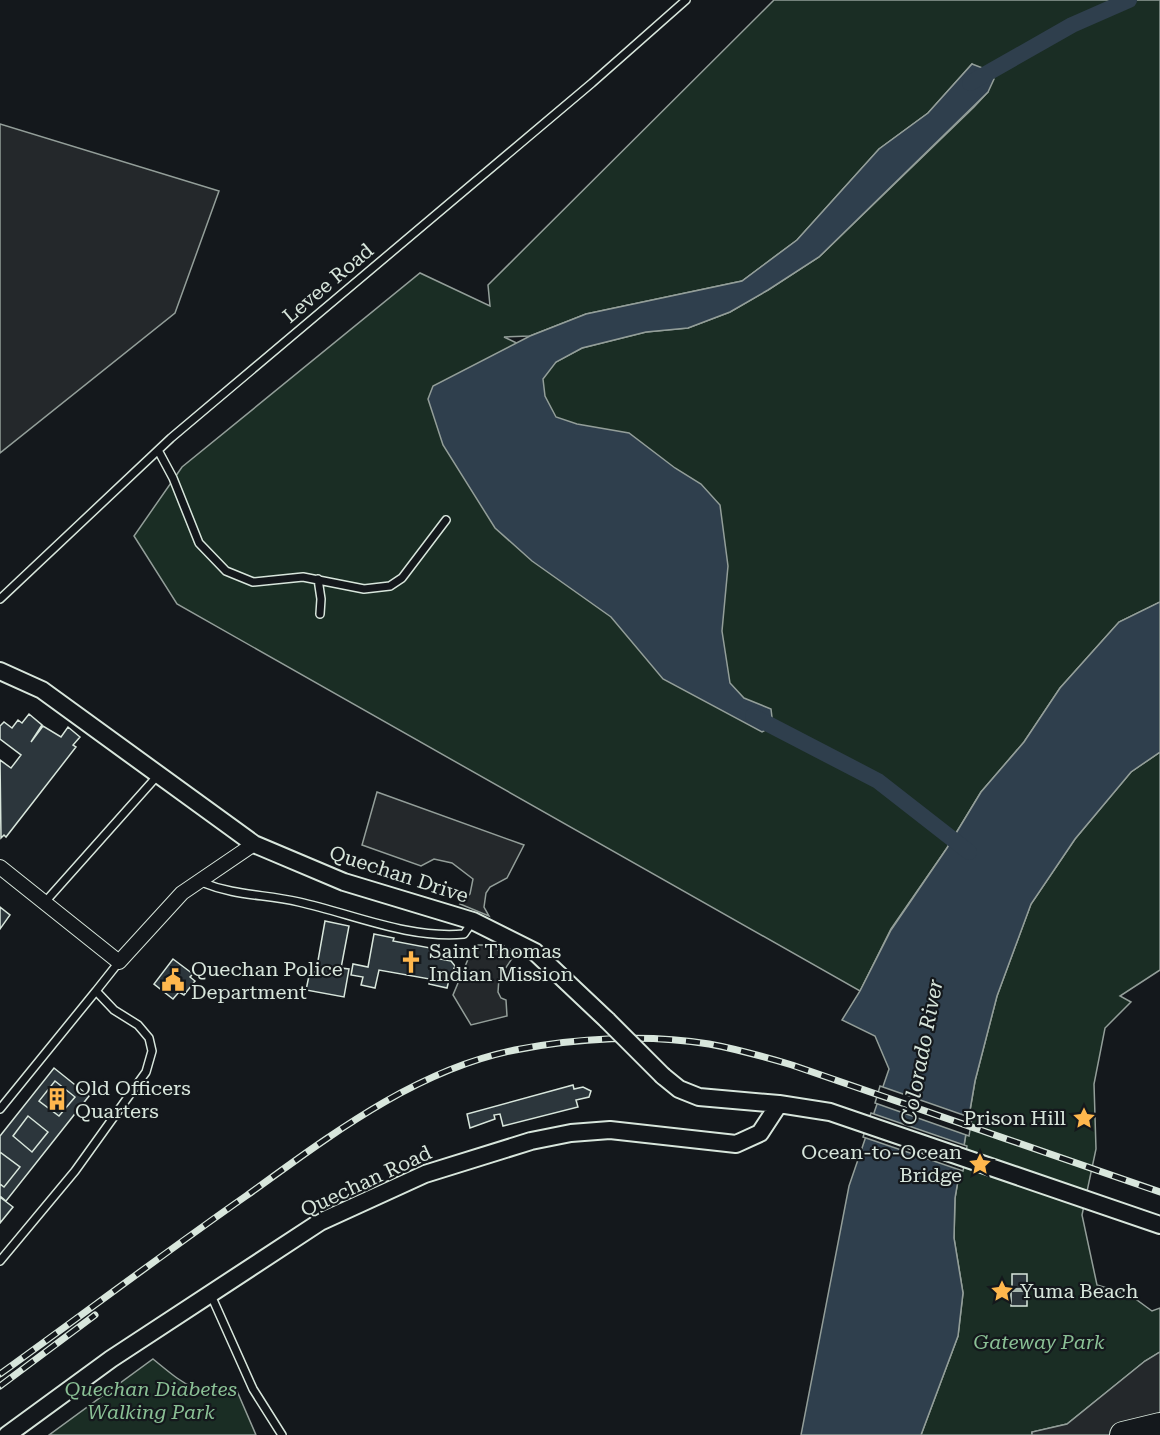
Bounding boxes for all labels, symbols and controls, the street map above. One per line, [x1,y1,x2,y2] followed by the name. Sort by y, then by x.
[278,238,378,328] street label: Levee Road
[327,840,471,908] street label: Quechan Drive
[429,939,573,986] place label: Saint Thomas Indian Mission
[398,949,424,975] church icon: Saint Thomas Indian Mission
[191,957,343,1004] place label: Quechan Police Department
[160,967,186,993] public building icon: Quechan Police Department
[896,977,948,1127] water label: Colorado River
[75,1076,191,1123] place label: Old Officers Quarters
[44,1086,70,1112] building icon: Old Officers Quarters
[1071,1105,1097,1131] place icon: Prison Hill
[963,1106,1066,1130] place label: Prison Hill
[297,1140,435,1222] street label: Quechan Road
[801,1140,962,1187] place label: Ocean-to-Ocean Bridge
[967,1151,993,1177] place icon: Ocean-to-Ocean Bridge
[989,1278,1015,1304] place icon: Yuma Beach
[1020,1279,1138,1303] place label: Yuma Beach
[974,1330,1105,1354] park label: Gateway Park
[65,1377,237,1424] park label: Quechan Diabetes Walking Park

